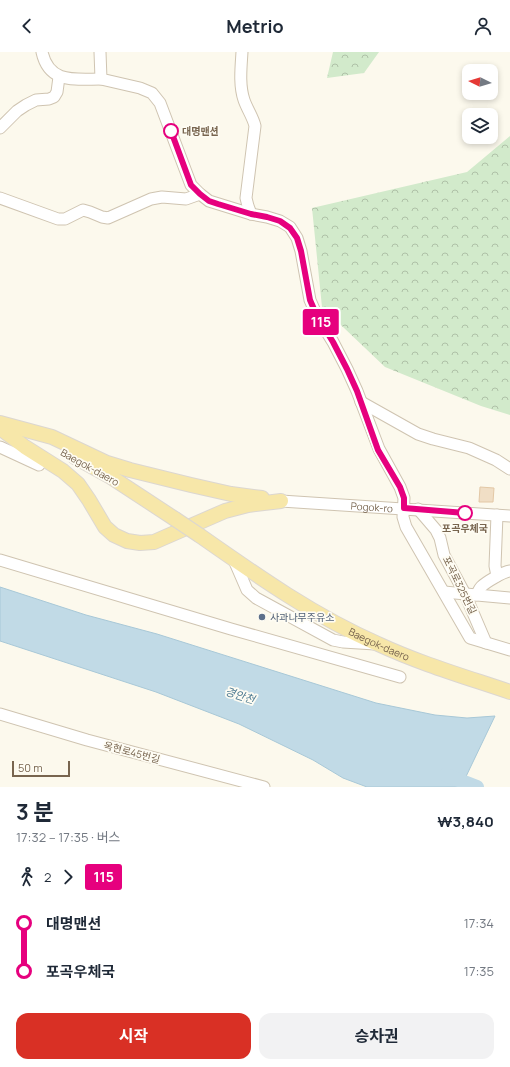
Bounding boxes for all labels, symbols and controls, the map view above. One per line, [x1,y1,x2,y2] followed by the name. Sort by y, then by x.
[226,14,284,38] text: Metrio
[16,15,38,37] icon: back
[472,15,494,37] icon: person
[462,64,498,100] north arrow
[462,64,498,144] map controls
[462,108,498,144] button: layers
[163,123,179,139] marker: 대명맨션
[182,124,219,138] place label: 대명맨션
[298,309,344,335] line badge: 115
[311,312,331,331] text: 115
[58,445,122,489] street label: Baegok-daero
[350,499,393,515] street label: Pogok-ro
[457,505,473,521] marker: 포곡우체국
[442,521,488,535] place label: 포곡우체국
[440,554,480,616] street label: 포곡로325번길
[270,610,334,624] place label: 사과나무주유소
[257,612,267,622] marker: 사과나무주유소
[346,624,412,664] street label: Baegok-daero
[223,683,259,707] water label: 경안천
[102,738,162,766] street label: 옥현로45번길
[12,759,70,778] scale bar
[18,760,43,775] text: 50 m
[16,797,53,827] text: 3 분
[437,811,494,832] text: ₩3,840
[16,828,121,846] text: 17:32 – 17:35 · 버스
[16,866,38,888] icon: walk
[57,866,79,888] icon: forward
[93,867,114,886] text: 115
[44,868,51,886] text: 2
[46,913,101,934] text: 대명맨션
[464,914,494,932] text: 17:34
[46,961,115,982] text: 포곡우체국
[464,962,494,980] text: 17:35
[16,1013,251,1059] button: 시작
[259,1013,494,1059] button: 승차권

